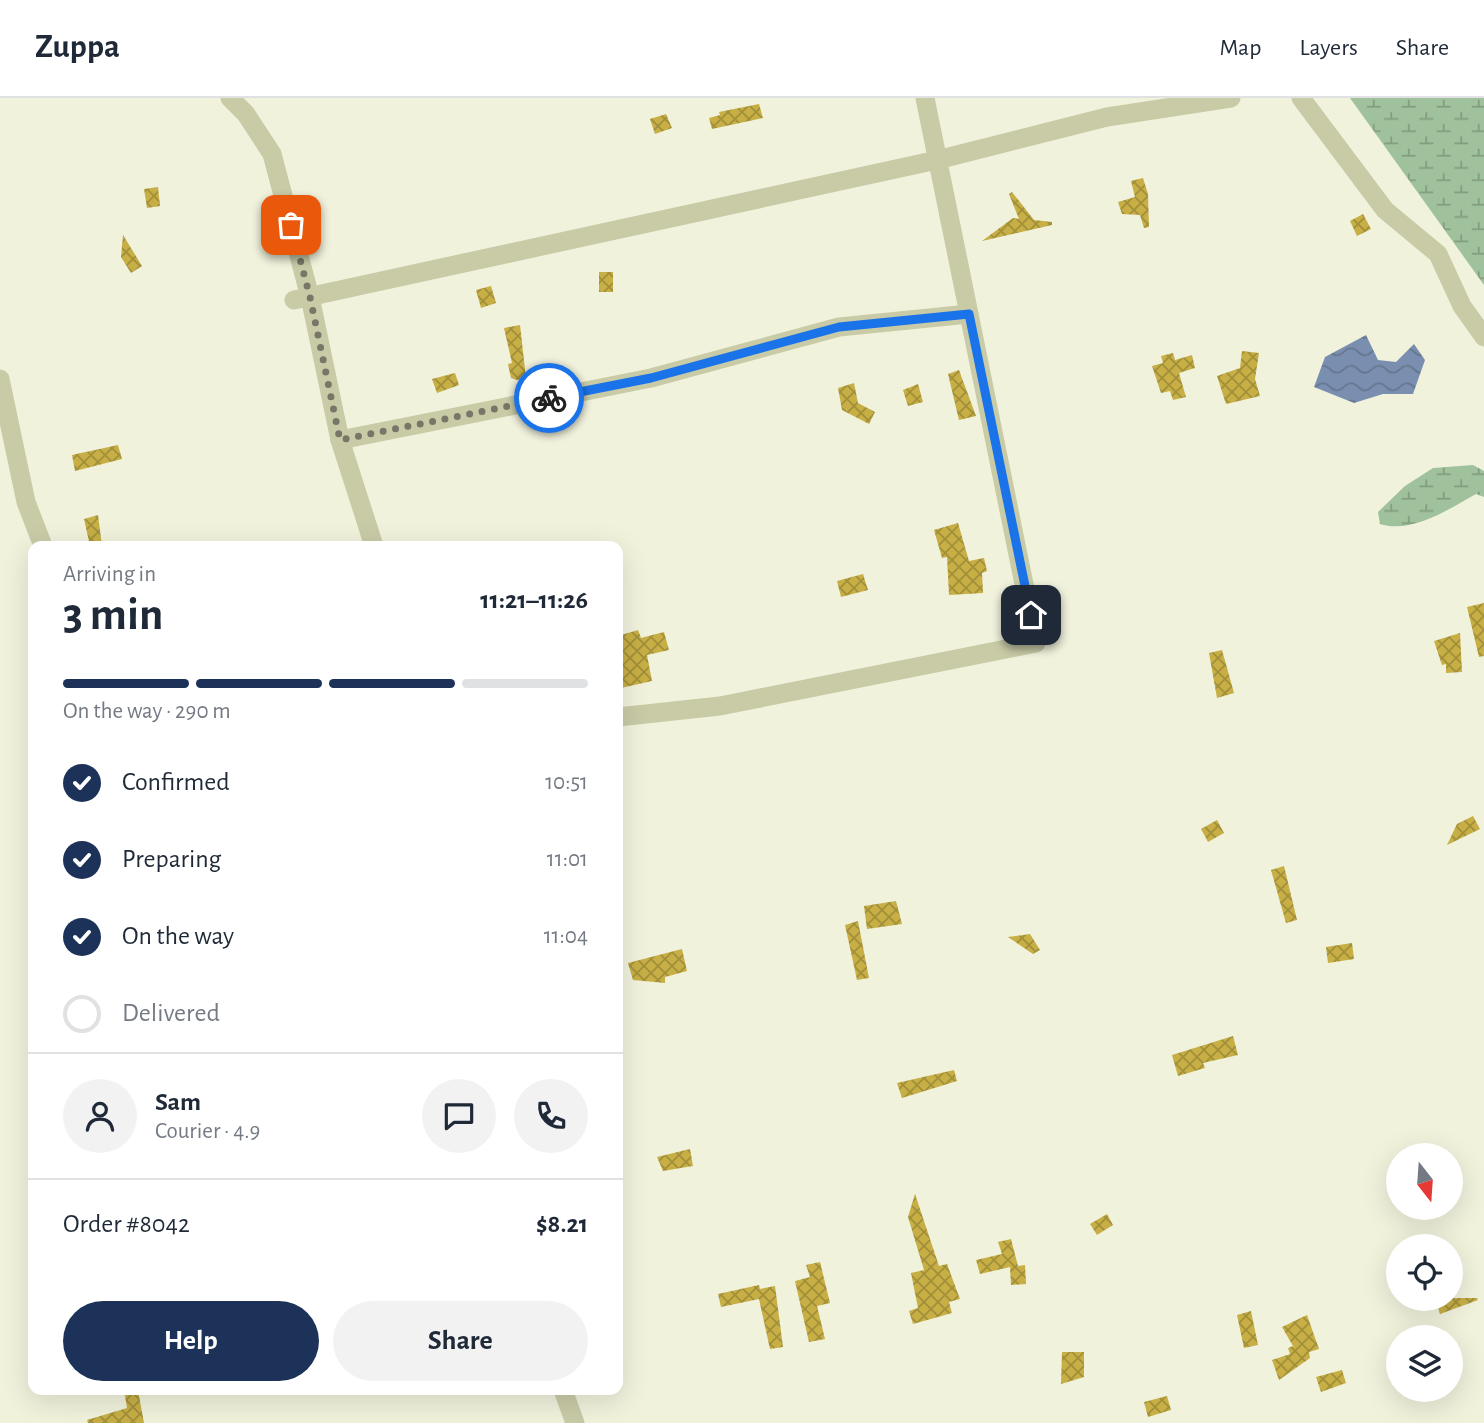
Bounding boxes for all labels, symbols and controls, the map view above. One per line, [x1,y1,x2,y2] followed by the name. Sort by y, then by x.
[35,31,120,64] text: Zuppa
[1219,36,1261,60] text: Map
[1299,36,1358,60] text: Layers
[1396,36,1449,60] text: Share
[261,195,321,255] pin
[272,206,310,244] icon: bag
[514,363,584,433] courier
[530,379,568,417] icon: bike
[63,563,156,586] text: Arriving in
[1001,585,1061,645] pin
[480,587,588,613] text: 11:21–11:26
[63,592,163,638] text: 3 min
[1012,596,1050,634] icon: home
[63,700,231,723] text: On the way · 290 m
[63,764,101,802] icon: check
[122,769,230,795] text: Confirmed
[545,771,588,794] text: 10:51
[63,841,101,879] icon: check
[122,846,221,872] text: Preparing
[547,848,588,871] text: 11:01
[63,918,101,956] icon: check
[122,923,234,949] text: On the way
[544,925,588,948] text: 11:04
[122,1000,220,1026] text: Delivered
[63,1079,137,1153] button: person
[422,1079,496,1153] button: chat
[514,1079,588,1153] button: phone
[155,1089,201,1115] text: Sam
[155,1120,260,1143] text: Courier · 4.9
[1386,1143,1463,1220] north arrow
[1386,1143,1463,1402] map controls
[63,1211,190,1237] text: Order #8042
[536,1211,588,1237] text: $8.21
[1386,1234,1463,1311] button: locate
[63,1301,319,1381] button: Help
[333,1301,588,1381] button: Share
[1386,1325,1463,1402] button: layers

